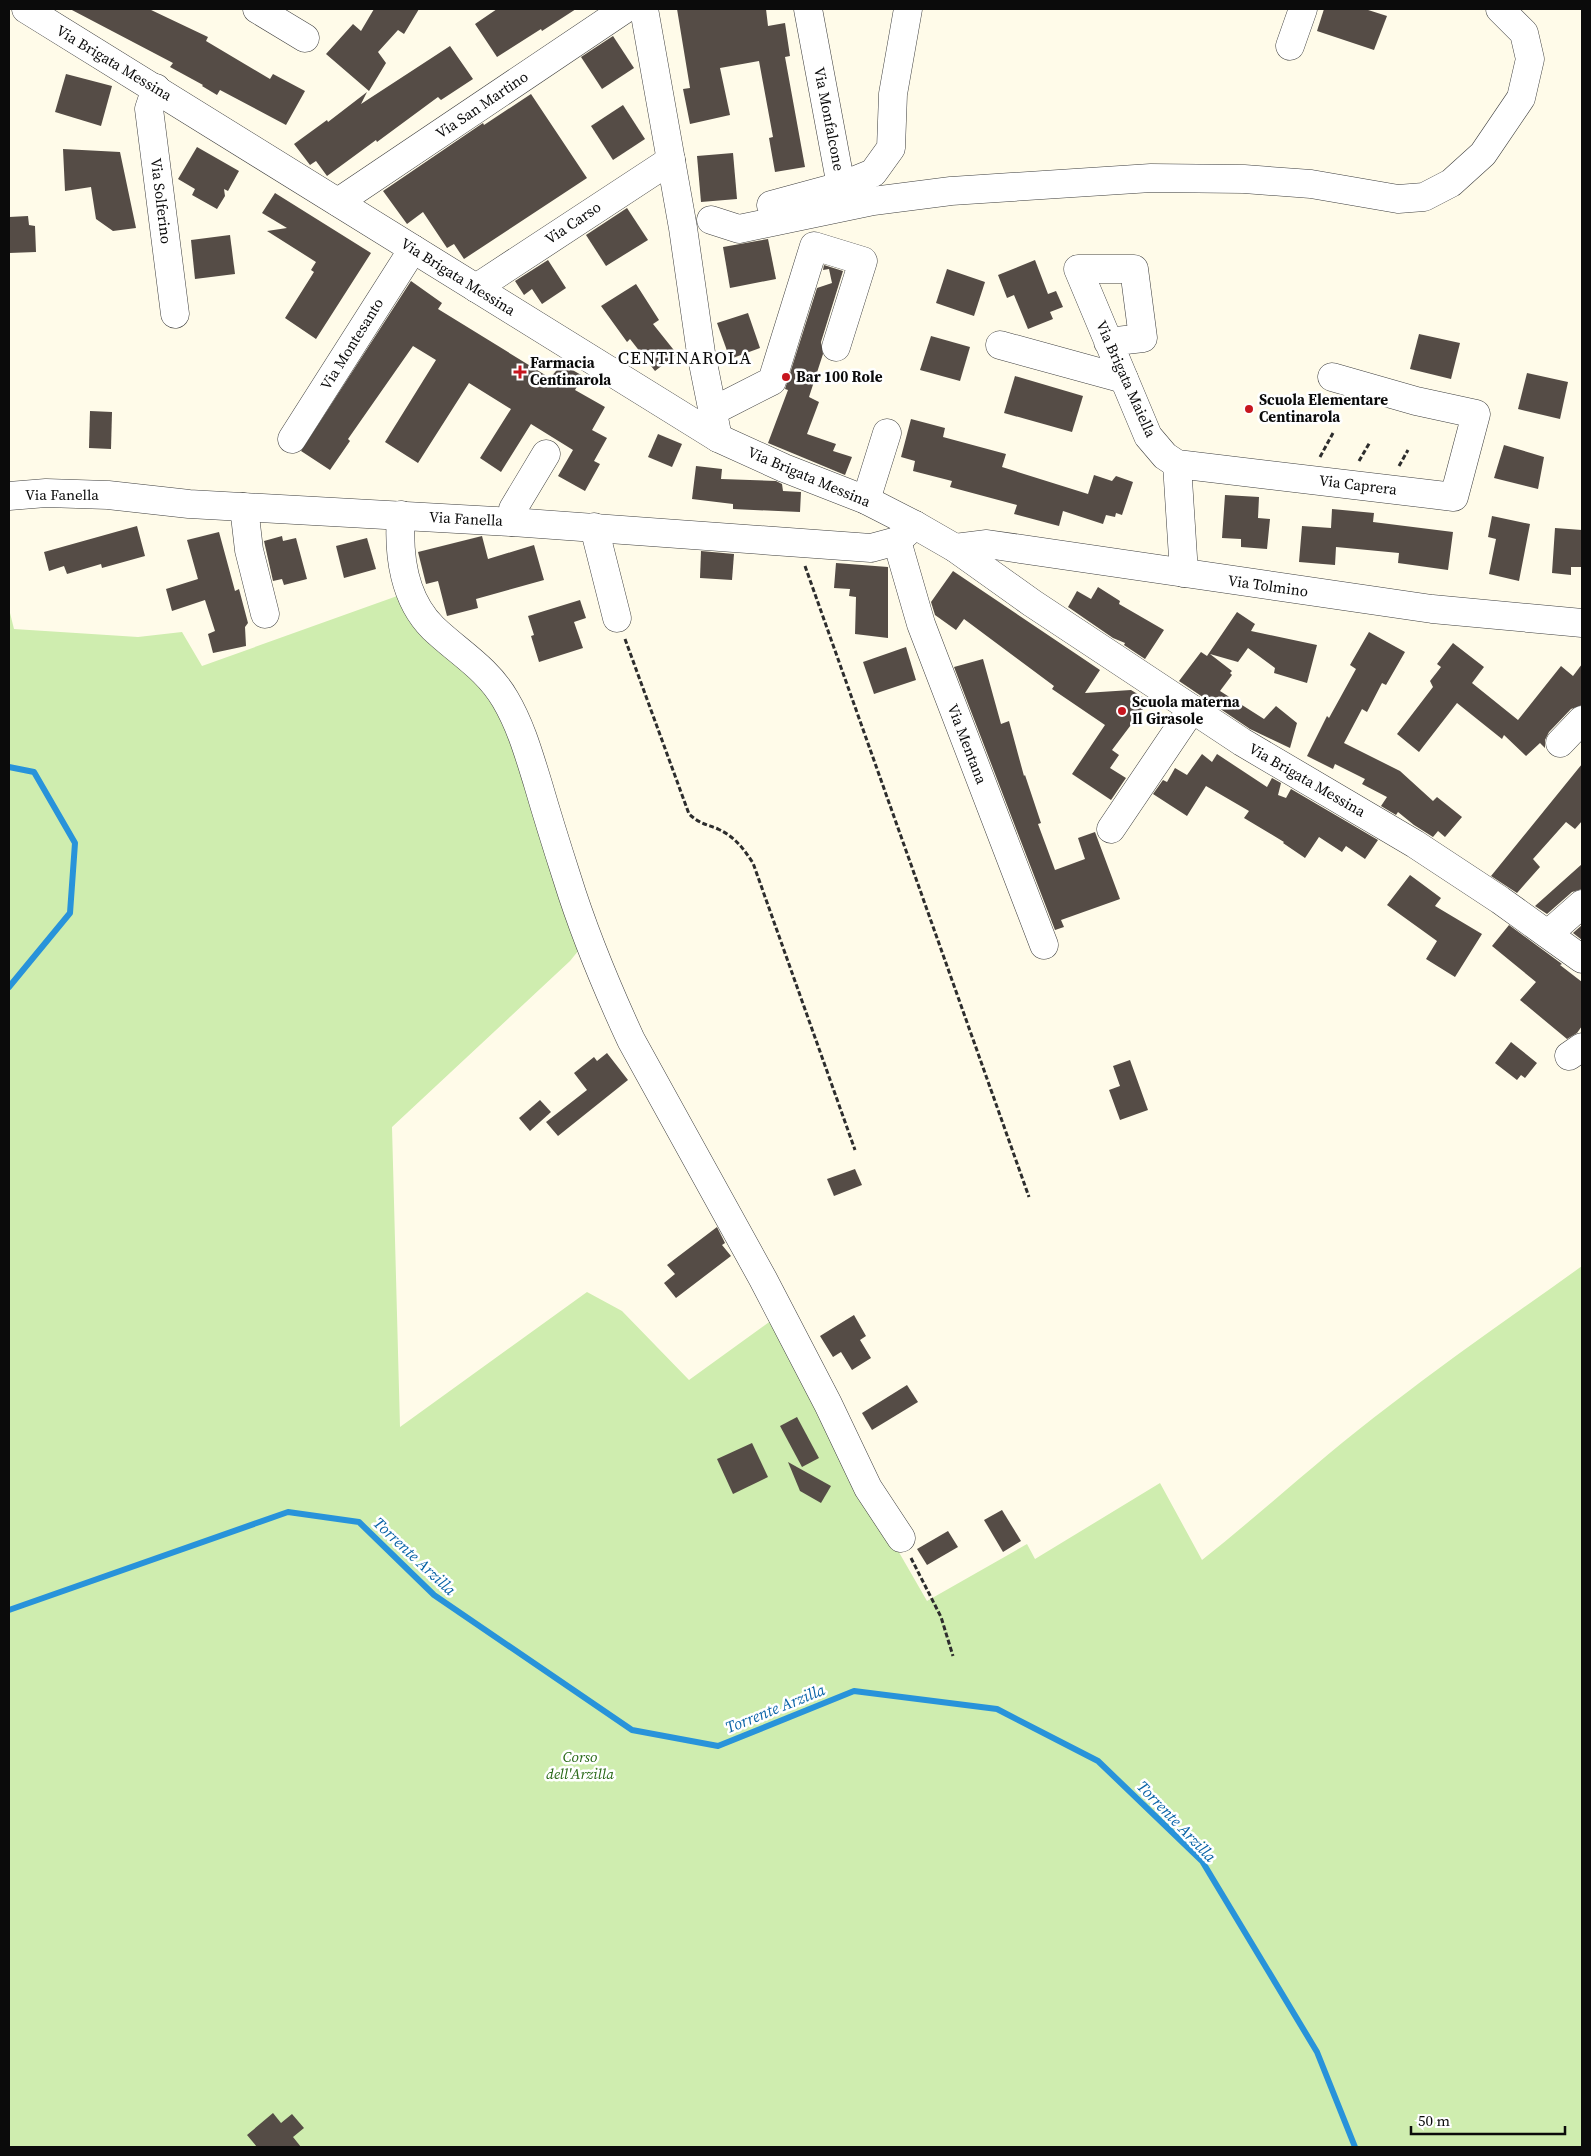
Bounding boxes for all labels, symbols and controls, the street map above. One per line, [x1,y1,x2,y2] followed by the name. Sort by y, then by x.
[52,20,176,106] street label: Via Brigata Messina
[809,65,850,173] street label: Via Monfalcone
[431,66,532,143] street label: Via San Martino
[146,157,177,245] street label: Via Solferino
[541,196,605,249] street label: Via Carso
[397,233,520,321] street label: Via Brigata Messina
[315,294,388,394] street label: Via Montesanto
[1091,317,1162,441] street label: Via Brigata Maiella
[618,345,752,370] district label: CENTINAROLA
[530,352,612,390] place label: Farmacia Centinarola
[514,366,526,378] marker: Farmacia Centinarola
[796,366,883,387] place label: Bar 100 Role
[780,371,792,383] marker: Bar 100 Role
[1259,389,1388,427] place label: Scuola Elementare Centinarola
[1243,403,1255,415] marker: Scuola Elementare Centinarola
[744,441,874,512] street label: Via Brigata Messina
[1318,469,1399,500] street label: Via Caprera
[25,484,99,505] street label: Via Fanella
[429,506,504,531] street label: Via Fanella
[1227,569,1310,602] street label: Via Tolmino
[1132,691,1241,729] place label: Scuola materna Il Girasole
[943,701,993,787] street label: Via Mentana
[1116,705,1128,717] marker: Scuola materna Il Girasole
[1245,738,1370,822] street label: Via Brigata Messina
[369,1512,462,1601] water label: Torrente Arzilla
[722,1678,829,1738] water label: Torrente Arzilla
[546,1746,614,1784] park label: Corso dell'Arzilla
[1132,1775,1222,1867] water label: Torrente Arzilla
[1411,2104,1565,2136] scale bar
[1418,2110,1450,2131] text: 50 m

